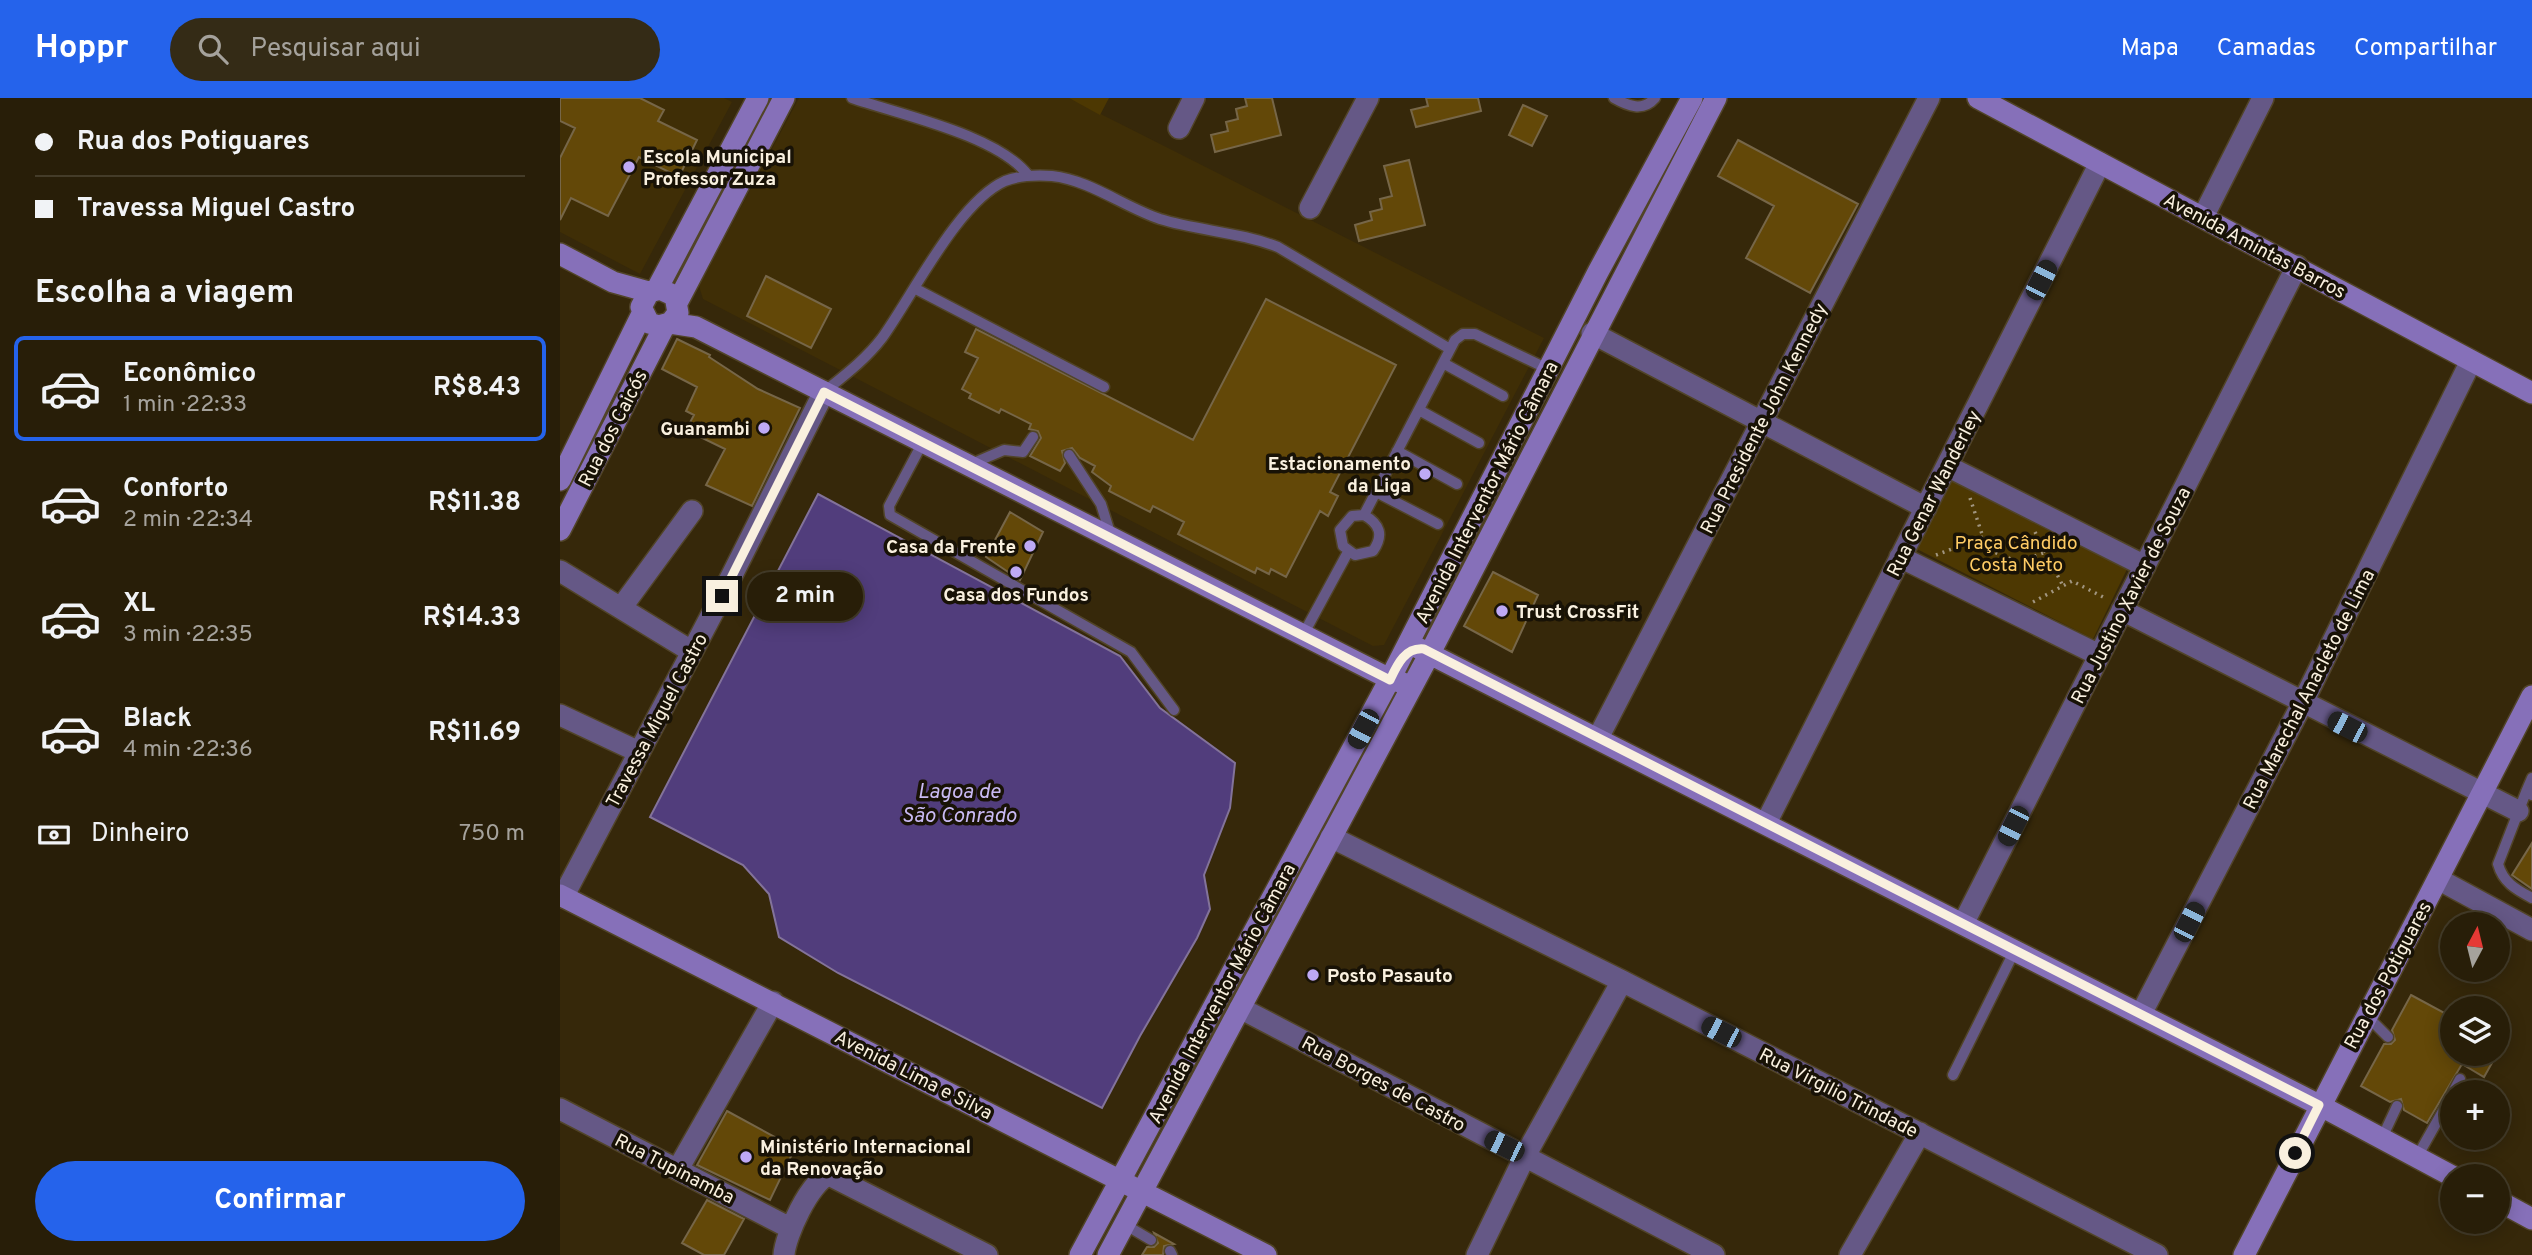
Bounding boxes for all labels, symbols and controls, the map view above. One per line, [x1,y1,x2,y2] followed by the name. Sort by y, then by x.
[170,18,660,81] search box
[35,28,128,70] text: Hoppr
[194,30,232,68] icon: search
[250,33,421,66] text: Pesquisar aqui
[2121,34,2179,64] text: Mapa
[2217,34,2316,64] text: Camadas
[2354,34,2497,64] text: Compartilhar
[77,126,310,159] text: Rua dos Potiguares
[643,146,792,192] place label: Escola Municipal Professor Zuza
[621,159,637,175] marker: Escola Municipal Professor Zuza
[2159,189,2349,305] street label: Avenida Amintas Barros
[77,193,355,226] text: Travessa Miguel Castro
[2023,257,2060,303] car
[35,274,294,314] text: Escolha a viagem
[1696,299,1834,539] street label: Rua Presidente John Kennedy
[39,357,102,420] icon: car
[123,358,256,391] text: Econômico
[1411,358,1565,628] street label: Avenida Interventor Mário Câmara
[574,366,654,492] street label: Rua dos Caicós
[433,372,521,405] text: R$8.43
[123,391,247,420] text: 1 min · 22:33
[1882,407,1987,581] street label: Rua Genar Wanderley
[660,418,750,442] place label: Guanambi
[756,420,772,436] marker: Guanambi
[1268,453,1411,499] place label: Estacionamento da Liga
[1417,466,1433,482] marker: Estacionamento da Liga
[39,472,102,535] icon: car
[123,473,229,506] text: Conforto
[2067,483,2197,708] street label: Rua Justino Xavier de Souza
[428,487,521,520] text: R$11.38
[123,506,253,535] text: 2 min · 22:34
[1954,532,2078,578] park label: Praça Cândido Costa Neto
[886,536,1016,560] place label: Casa da Frente
[1022,538,1038,554] marker: Casa da Frente
[1008,564,1024,580] marker: Casa dos Fundos
[2239,566,2381,814] street label: Rua Marechal Anacleto de Lima
[746,572,862,620] callout: 2 min
[706,580,738,612] route end
[775,582,835,611] text: 2 min
[943,584,1089,608] place label: Casa dos Fundos
[39,587,102,650] icon: car
[123,588,155,621] text: XL
[1516,601,1639,625] place label: Trust CrossFit
[423,602,521,635] text: R$14.33
[1494,603,1510,619] marker: Trust CrossFit
[123,621,253,650] text: 3 min · 22:35
[602,630,714,812] street label: Travessa Miguel Castro
[39,702,102,765] icon: car
[123,703,192,736] text: Black
[1344,706,1383,752] car
[2324,708,2371,746] car
[428,717,521,750] text: R$11.69
[123,736,253,765] text: 4 min · 22:36
[902,779,1017,830] water label: Lagoa de São Conrado
[1995,803,2032,849] car
[35,816,73,854] icon: cash
[91,818,190,851] text: Dinheiro
[459,820,525,849] text: 750 m
[1144,860,1302,1128] street label: Avenida Interventor Mário Câmara
[2340,898,2438,1054] street label: Rua dos Potiguares
[2171,899,2208,945] car
[2440,912,2510,982] north arrow
[2440,912,2510,1234] map controls
[1327,965,1453,989] place label: Posto Pasauto
[1305,967,1321,983] marker: Posto Pasauto
[2440,996,2510,1066] button: layers
[1698,1013,1745,1051] car
[830,1026,996,1126] street label: Avenida Lima e Silva
[1297,1031,1469,1138] street label: Rua Borges de Castro
[1755,1043,1922,1144] street label: Rua Virgilio Trindade
[2440,1080,2510,1150] button: +
[1481,1127,1528,1165] car
[610,1129,738,1210] street label: Rua Tupinamba
[760,1136,971,1182] place label: Ministério Internacional da Renovação
[2279,1137,2311,1169] route start
[738,1149,754,1165] marker: Ministério Internacional da Renovação
[35,1161,525,1241] button: Confirmar
[2440,1164,2510,1234] button: −

